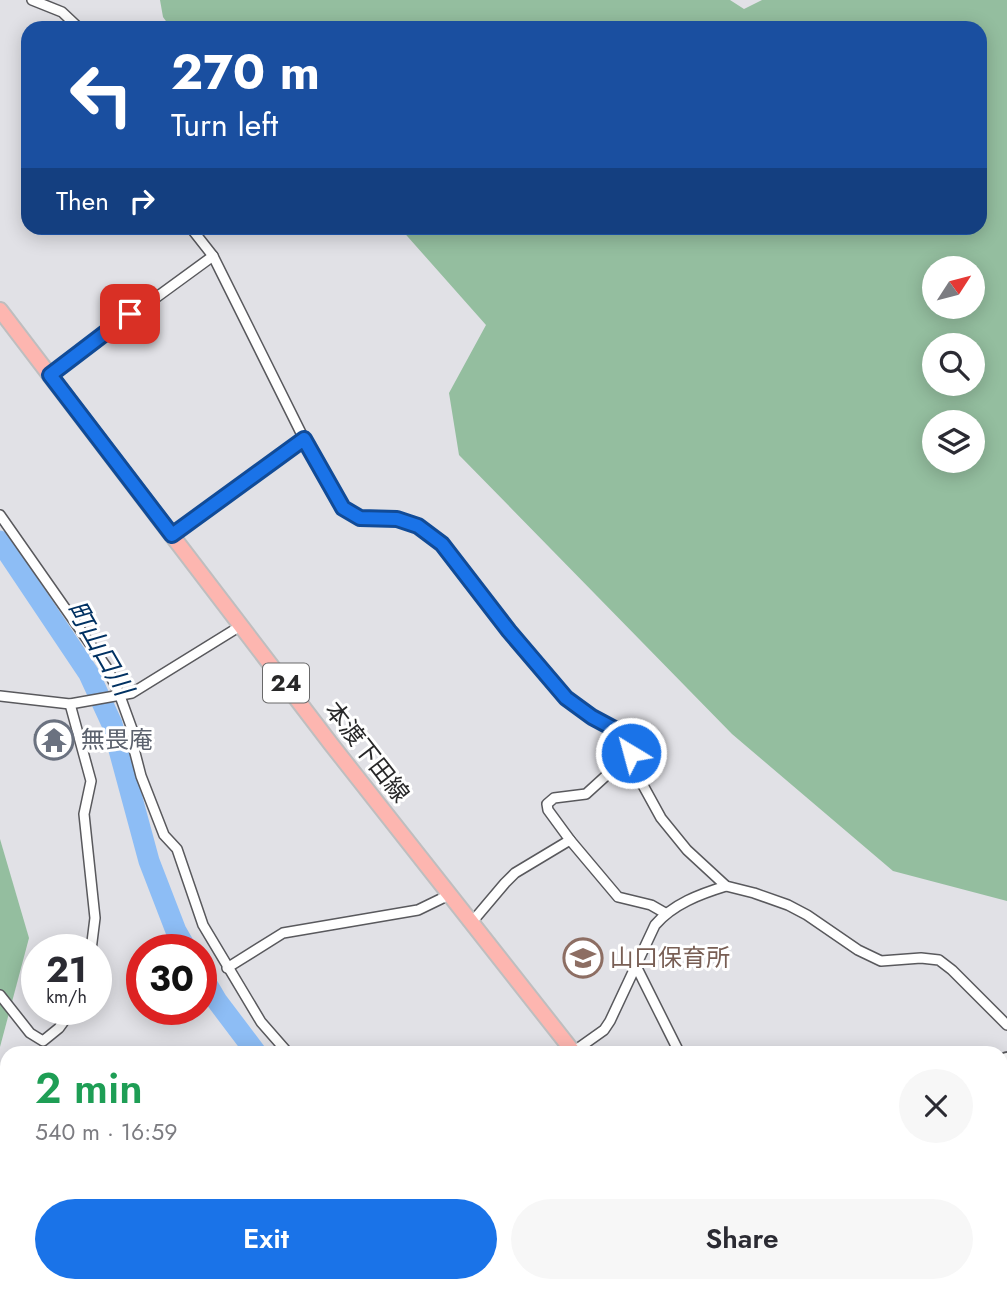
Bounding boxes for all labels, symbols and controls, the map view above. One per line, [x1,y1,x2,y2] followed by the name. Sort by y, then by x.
[171,37,320,107] text: 270 m
[56,49,147,140] icon: left
[171,102,278,148] text: Turn left
[56,182,109,220] text: Then
[123,182,161,220] icon: right
[922,256,985,318] north arrow
[922,256,985,473] map controls
[100,284,160,344] pin
[111,295,149,333] icon: arrive
[922,333,985,396] button: search
[922,410,985,473] button: layers
[58,593,144,705] water label: 町山口川
[263,664,309,702] road number: 24
[317,694,418,810] street label: 本渡下田線
[594,716,668,790] position arrow
[33,719,75,761] temple icon: 無畏庵
[81,722,153,757] place label: 無畏庵
[126,934,217,1025] speed limit sign: 30
[562,937,604,979] school or university icon: 山口保育所
[610,940,730,975] place label: 山口保育所
[46,945,87,995] text: 21
[46,984,87,1010] text: km/h
[35,1058,143,1119] text: 2 min
[899,1069,973,1143] button: close
[35,1115,177,1149] text: 540 m · 16:59
[35,1199,497,1279] button: Exit
[511,1199,973,1279] button: Share

